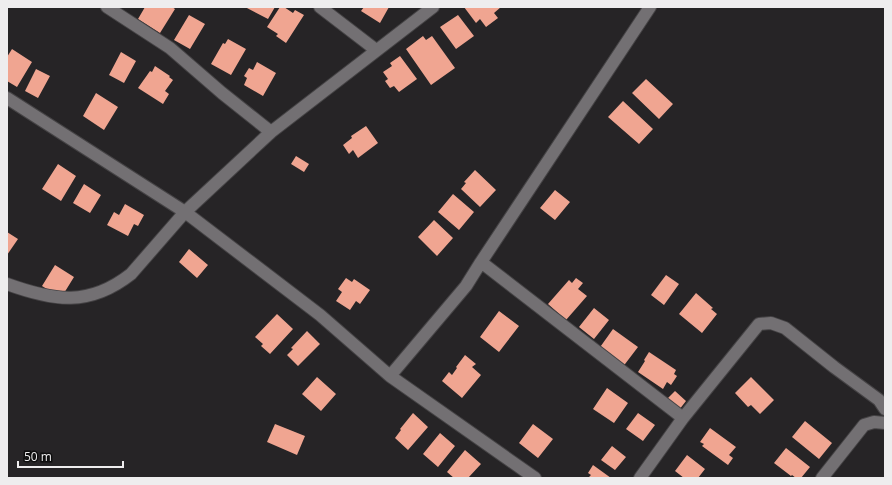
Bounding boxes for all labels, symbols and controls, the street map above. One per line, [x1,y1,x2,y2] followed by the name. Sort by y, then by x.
[18,443,123,469] scale bar
[24,448,52,465] text: 50 m

